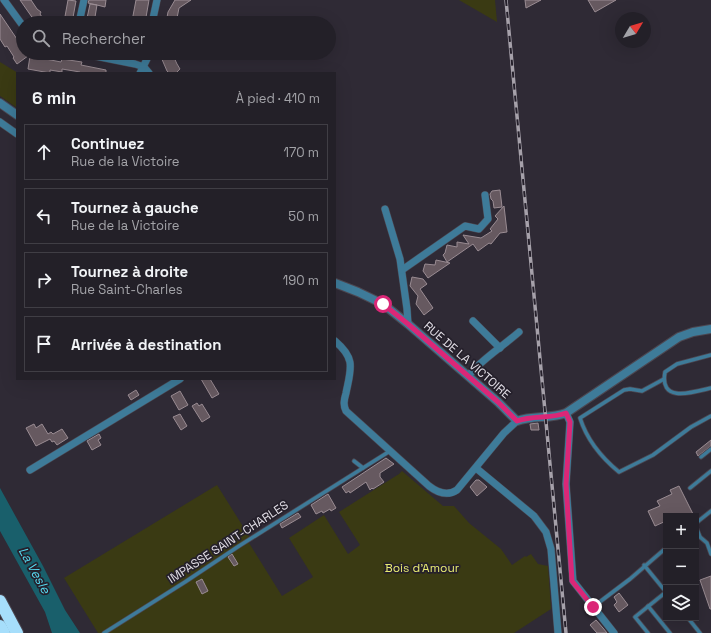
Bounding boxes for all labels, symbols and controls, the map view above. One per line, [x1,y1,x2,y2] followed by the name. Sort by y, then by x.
[615,12,651,48] north arrow
[16,16,336,60] search box
[30,27,52,49] icon: search
[62,29,145,48] text: Rechercher
[32,87,76,109] text: 6 min
[236,90,320,107] text: À pied · 410 m
[71,134,144,153] text: Continuez
[33,141,55,163] icon: ahead
[283,144,319,161] text: 170 m
[71,153,180,170] text: Rue de la Victoire
[71,198,199,217] text: Tournez à gauche
[33,205,55,227] icon: left
[288,208,319,225] text: 50 m
[71,217,180,234] text: Rue de la Victoire
[71,262,188,281] text: Tournez à droite
[33,269,55,291] icon: right
[283,272,319,289] text: 190 m
[71,281,183,298] text: Rue Saint-Charles
[374,295,392,313] route start
[420,318,514,402] street label: RUE DE LA VICTOIRE
[33,333,55,355] icon: arrive
[71,335,221,354] text: Arrivée à destination
[165,497,291,587] street label: IMPASSE SAINT-CHARLES
[663,513,699,621] map controls
[663,513,699,549] button: +
[15,544,55,598] water label: La Vesle
[663,549,699,585] button: −
[385,560,460,576] park label: Bois d'Amour
[663,585,699,621] button: layers
[584,598,602,616] route end

